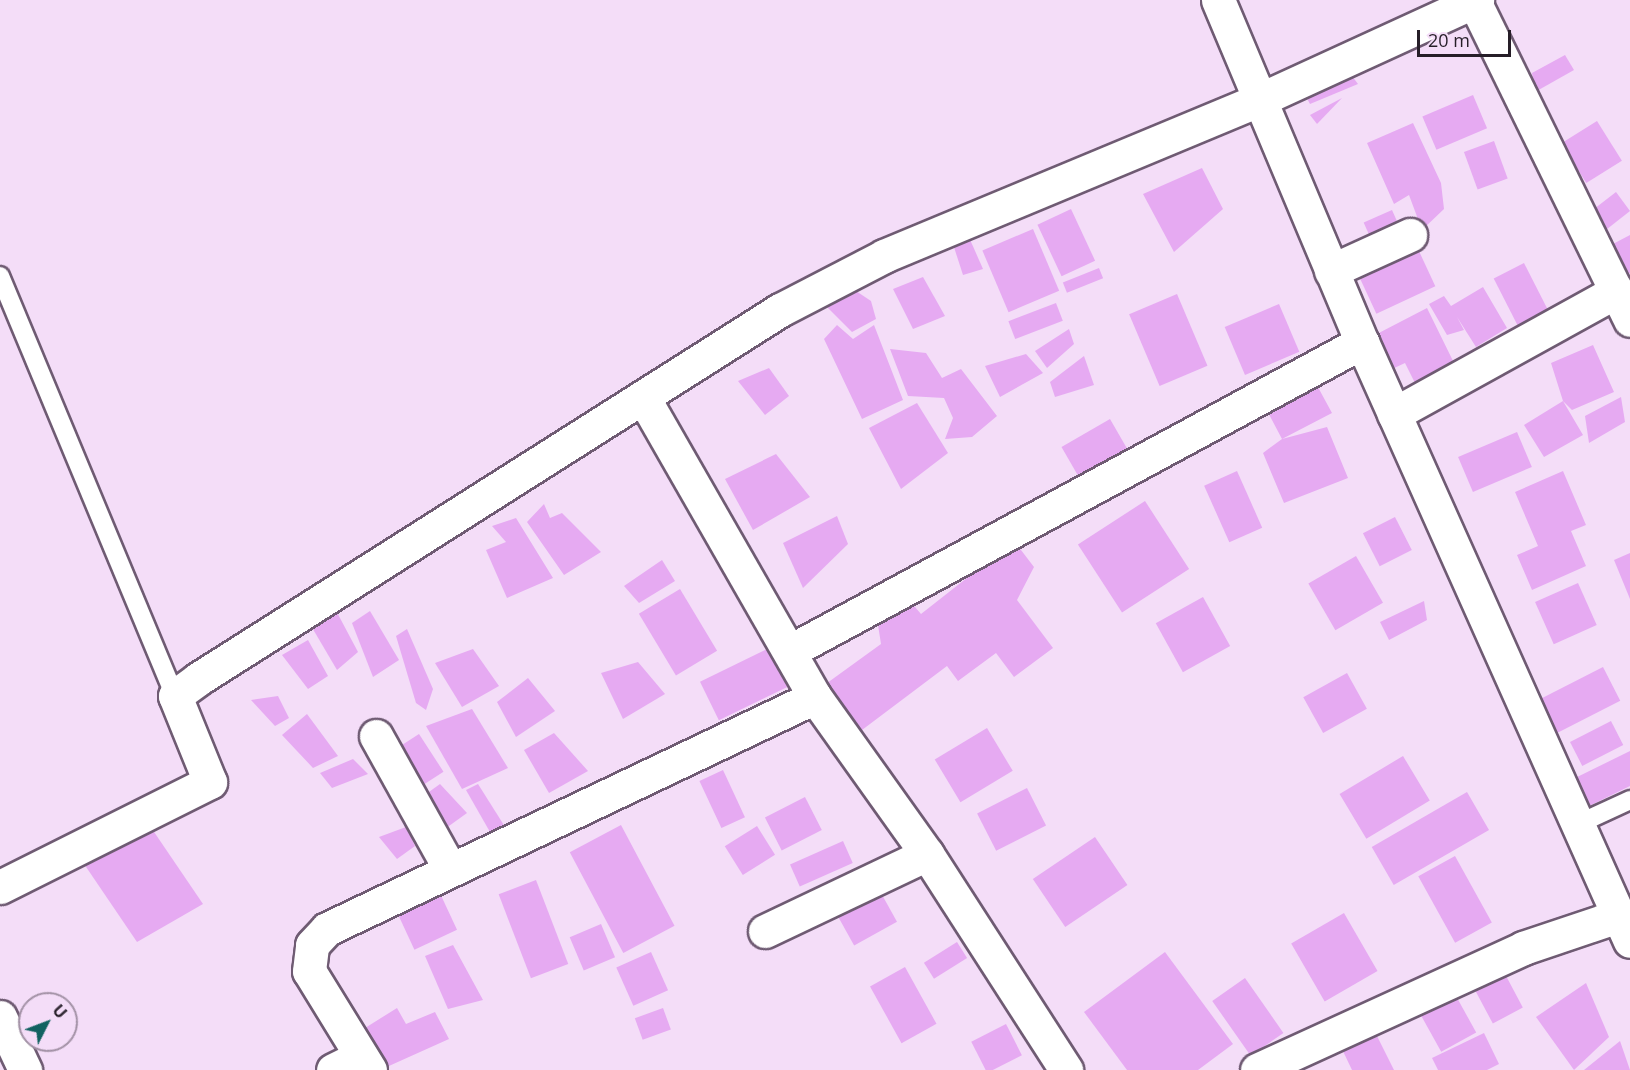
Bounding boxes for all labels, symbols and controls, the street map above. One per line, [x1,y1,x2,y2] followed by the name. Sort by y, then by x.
[1420,18,1514,56] scale bar
[1428,28,1470,52] text: 20 m
[18,992,78,1052] north arrow
[48,999,72,1023] text: U

